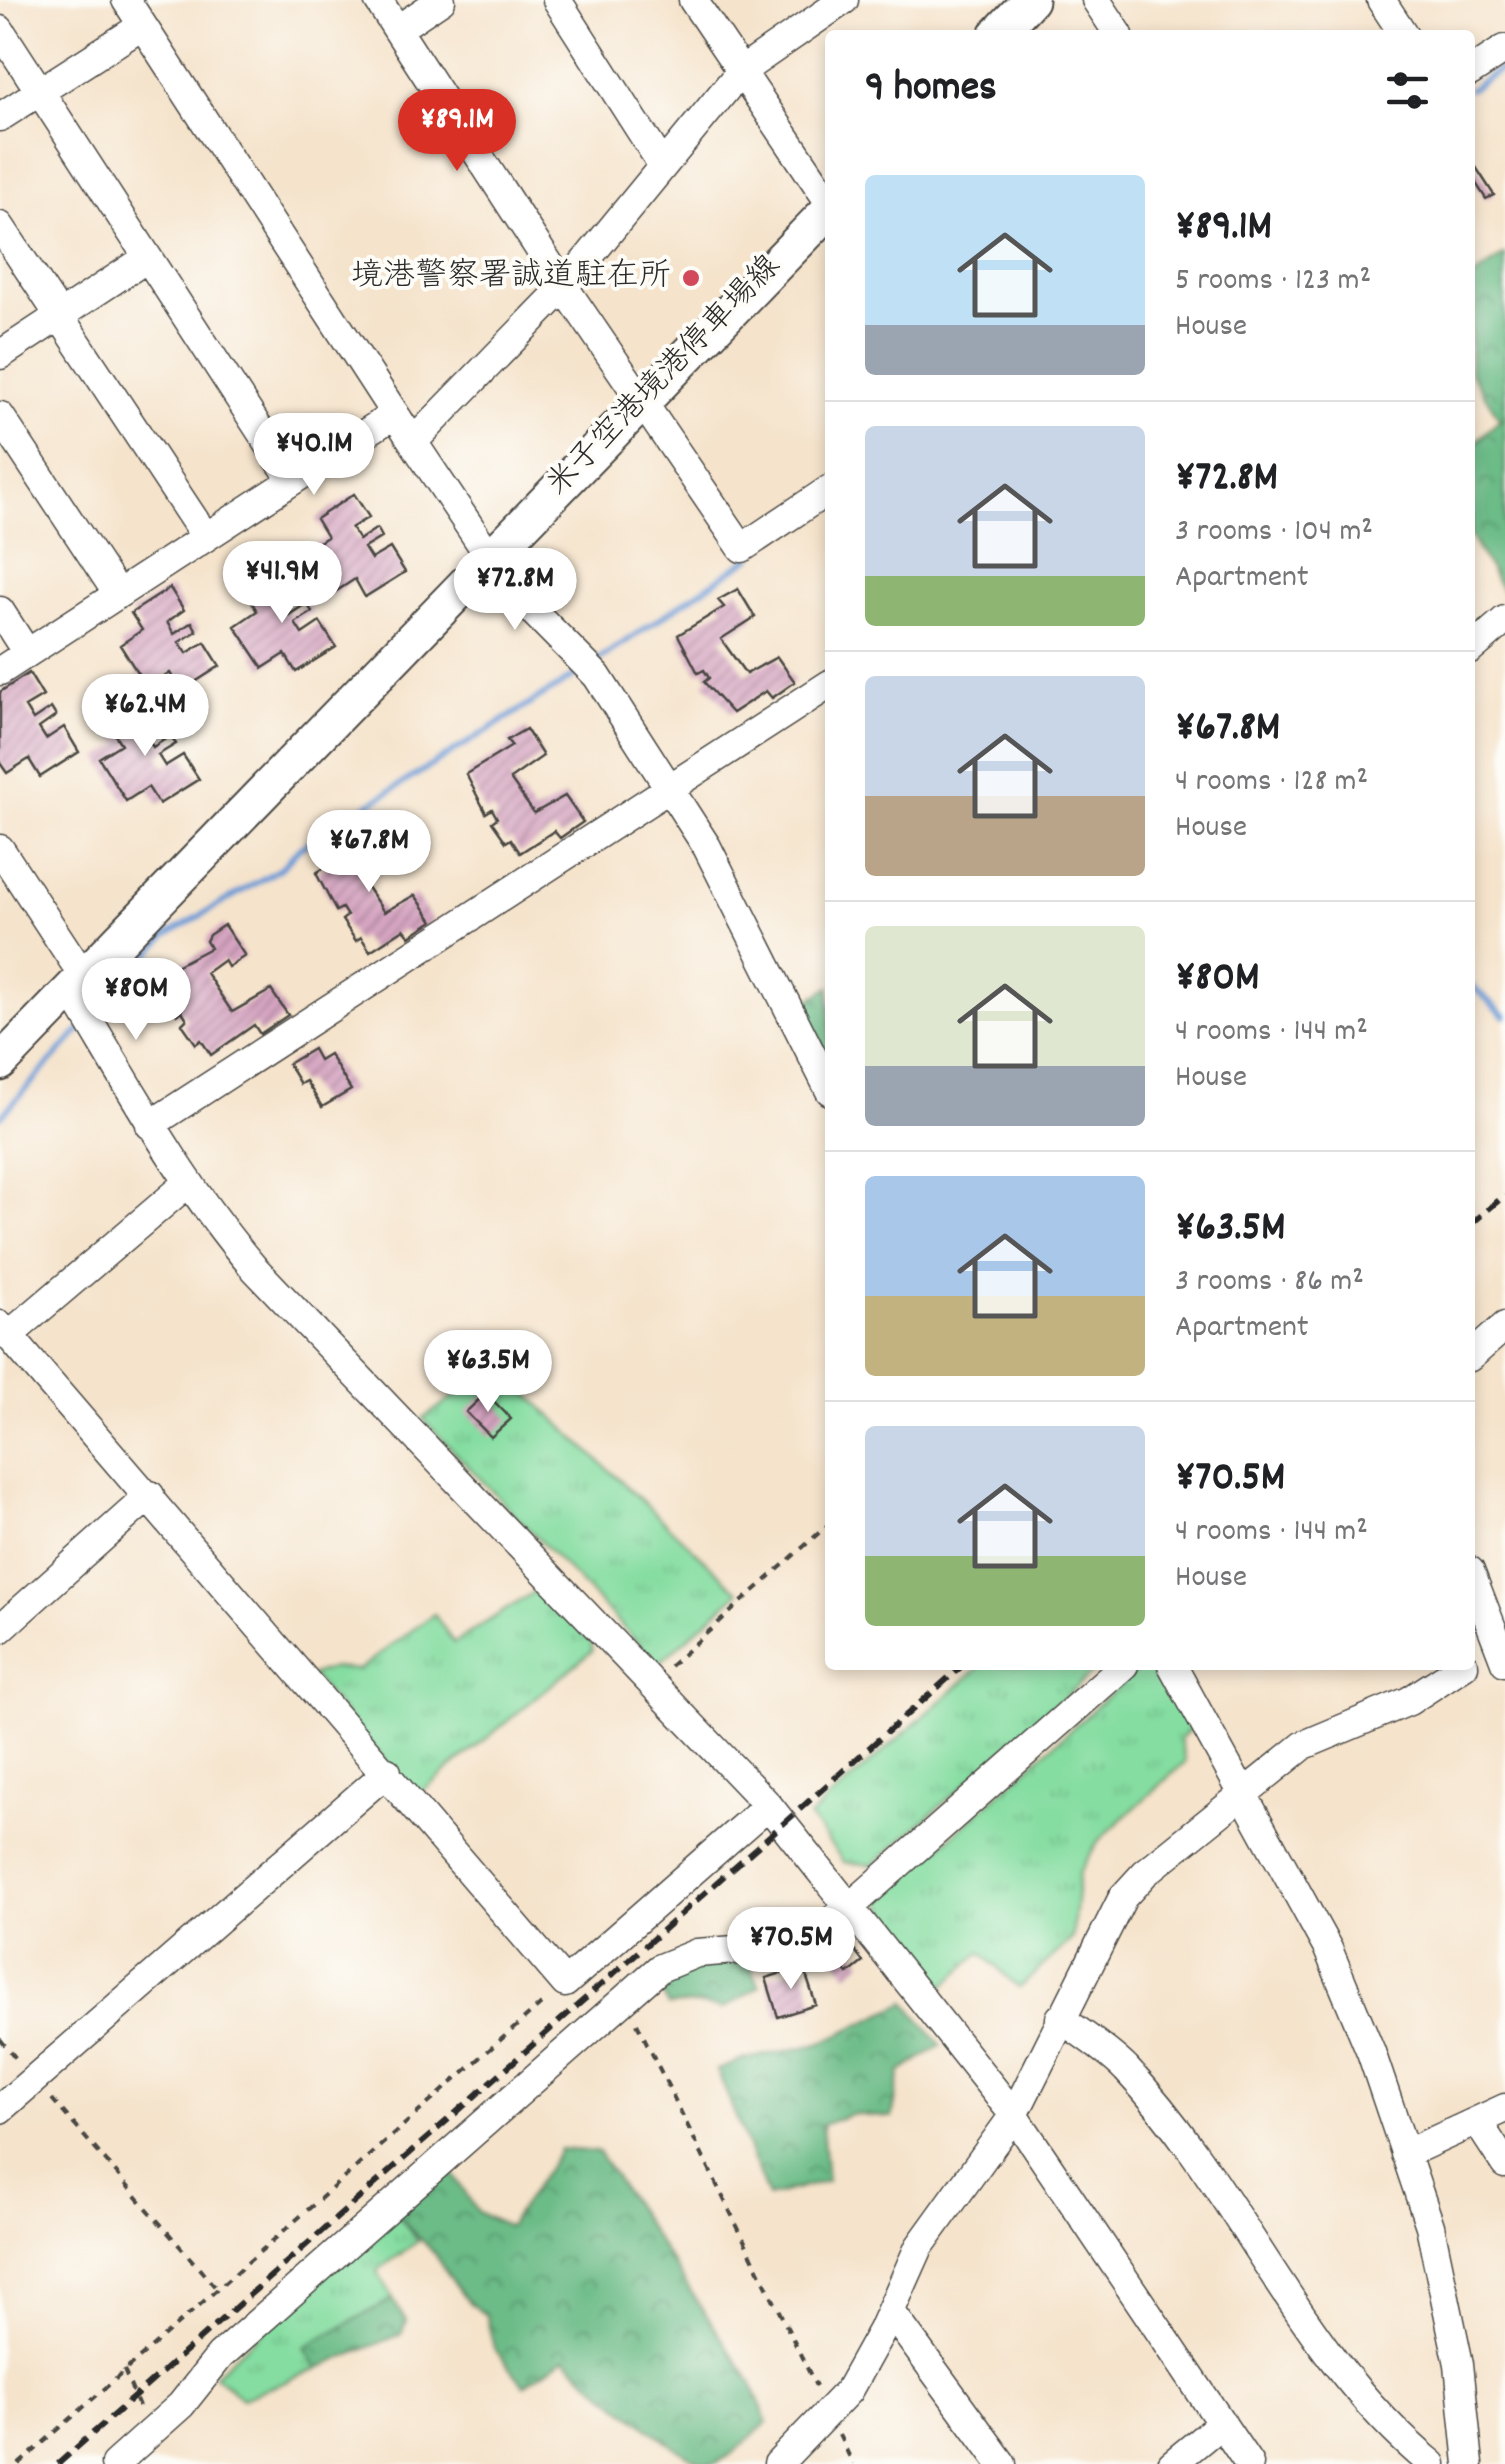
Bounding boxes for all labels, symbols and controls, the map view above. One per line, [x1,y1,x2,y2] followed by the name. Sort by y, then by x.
[865,60,997,120] text: 9 homes
[1380,63,1435,118] icon: filters
[376,89,538,174] pin: ¥89.1M
[420,98,494,144] text: ¥89.1M
[1175,199,1272,259] text: ¥89.1M
[945,215,1065,335] icon: home
[537,246,793,508] street label: 米子空港境港停車場線
[351,255,671,301] place label: 境港警察署誠道駐在所
[1175,259,1371,305] text: 5 rooms · 123 m²
[680,267,702,289] marker: 境港警察署誠道駐在所
[1175,305,1247,351] text: House
[233,413,395,498] pin: ¥40.1M
[275,422,353,468] text: ¥40.1M
[1175,450,1278,510] text: ¥72.8M
[945,466,1065,586] icon: home
[1175,510,1373,556] text: 3 rooms · 104 m²
[201,541,363,626] pin: ¥41.9M
[434,548,596,633] pin: ¥72.8M
[245,550,319,596] text: ¥41.9M
[1175,556,1309,602] text: Apartment
[476,557,554,603] text: ¥72.8M
[64,674,226,759] pin: ¥62.4M
[104,683,186,729] text: ¥62.4M
[1175,700,1280,760] text: ¥67.8M
[945,716,1065,836] icon: home
[1175,760,1368,806] text: 4 rooms · 128 m²
[1175,806,1247,852] text: House
[288,810,450,895] pin: ¥67.8M
[329,819,409,865] text: ¥67.8M
[1175,950,1260,1010] text: ¥80M
[77,958,195,1043] pin: ¥80M
[945,966,1065,1086] icon: home
[104,967,168,1013] text: ¥80M
[1175,1010,1368,1056] text: 4 rooms · 144 m²
[1175,1056,1247,1102] text: House
[1175,1200,1286,1260] text: ¥63.5M
[945,1216,1065,1336] icon: home
[1175,1260,1364,1306] text: 3 rooms · 86 m²
[1175,1306,1309,1352] text: Apartment
[407,1330,569,1415] pin: ¥63.5M
[446,1339,530,1385] text: ¥63.5M
[1175,1450,1285,1510] text: ¥70.5M
[945,1466,1065,1586] icon: home
[1175,1510,1368,1556] text: 4 rooms · 144 m²
[1175,1556,1247,1602] text: House
[710,1907,872,1992] pin: ¥70.5M
[749,1916,833,1962] text: ¥70.5M

